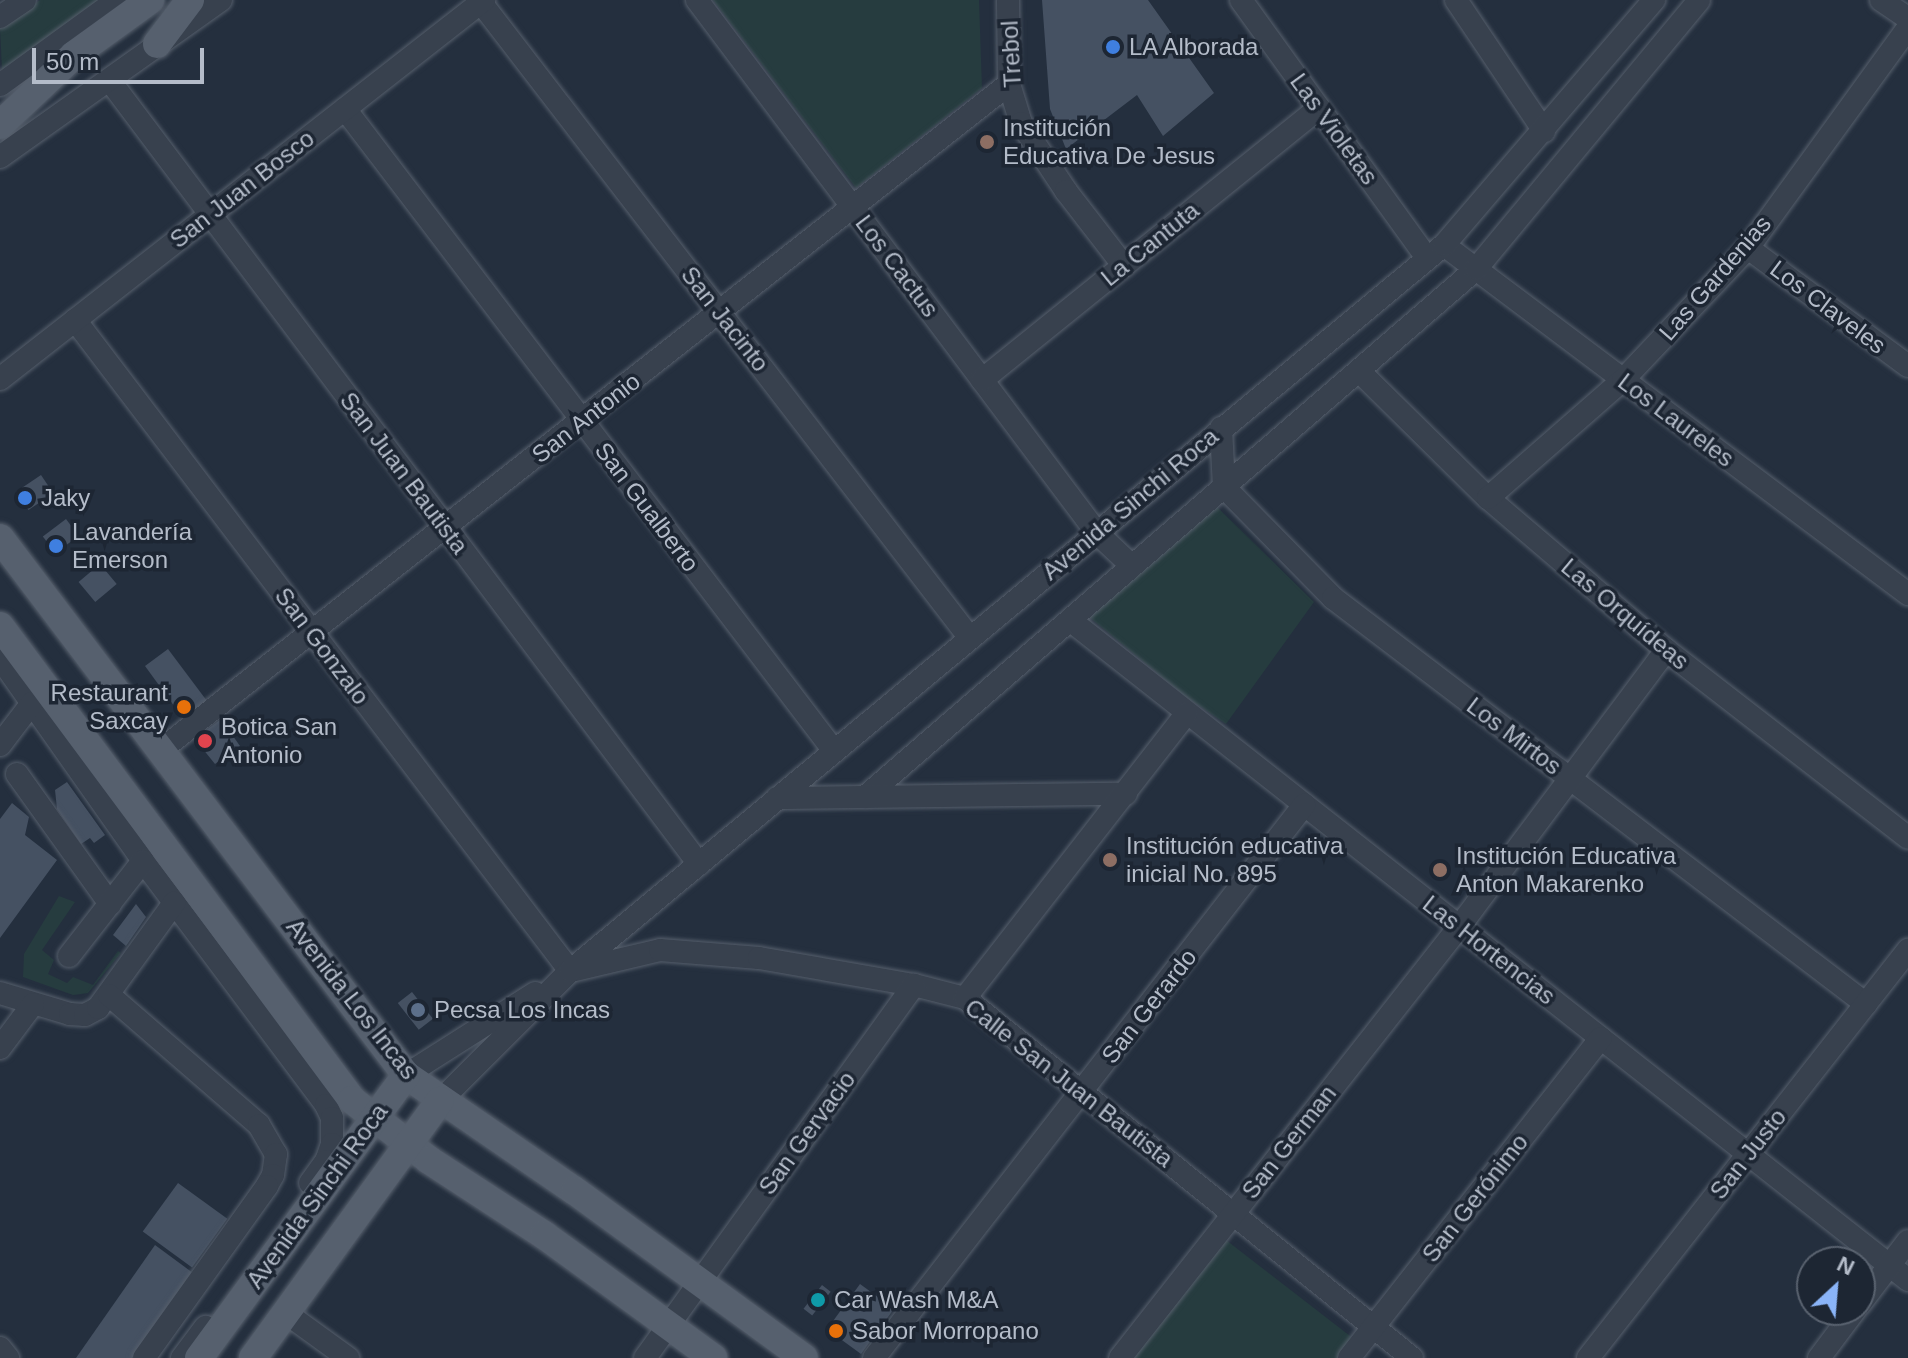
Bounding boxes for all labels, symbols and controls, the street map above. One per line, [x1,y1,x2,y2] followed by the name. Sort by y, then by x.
[995,20,1027,88] street label: Trebol
[36,32,208,82] scale bar
[1129,33,1261,61] place label: LA Alborada
[1104,38,1122,56] marker: LA Alborada
[46,48,99,75] text: 50 m
[1284,68,1384,190] street label: Las Violetas
[1003,114,1215,170] place label: Institución Educativa De Jesus
[164,124,320,254] street label: San Juan Bosco
[978,133,996,151] marker: Institución Educativa De Jesus
[1095,196,1205,292] street label: La Cantuta
[849,209,945,323] street label: Los Cactus
[1653,210,1777,346] street label: Las Gardenias
[1764,254,1892,360] street label: Los Claveles
[675,261,775,377] street label: San Jacinto
[526,366,646,470] street label: San Antonio
[1612,367,1740,473] street label: Los Laureles
[334,387,474,559] street label: San Juan Bautista
[1036,422,1224,586] street label: Avenida Sinchi Roca
[589,437,705,577] street label: San Gualberto
[41,484,90,512] place label: Jaky
[16,489,34,507] marker: Jaky
[72,518,192,574] place label: Lavandería Emerson
[47,537,65,555] marker: Lavandería Emerson
[1555,552,1695,676] street label: Las Orquídeas
[269,582,375,710] street label: San Gonzalo
[51,679,168,735] place label: Restaurant Saxcay
[1461,691,1567,781] street label: Los Mirtos
[175,698,193,716] marker: Restaurant Saxcay
[221,713,337,769] place label: Botica San Antonio
[196,732,214,750] marker: Botica San Antonio
[1126,832,1343,888] place label: Institución educativa inicial No. 895
[1456,842,1676,898] place label: Institución Educativa Anton Makarenko
[1101,851,1119,869] marker: Institución educativa inicial No. 895
[1431,861,1449,879] marker: Institución Educativa Anton Makarenko
[1417,889,1561,1011] street label: Las Hortencias
[280,913,424,1085] street label: Avenida Los Incas
[1095,943,1203,1069] street label: San Gerardo
[959,993,1179,1173] street label: Calle San Juan Bautista
[434,996,610,1024] place label: Pecsa Los Incas
[409,1001,427,1019] marker: Pecsa Los Incas
[753,1066,861,1200] street label: San Gervacio
[1236,1080,1342,1204] street label: San German
[240,1098,394,1294] street label: Avenida Sinchi Roca
[1704,1103,1792,1205] street label: San Justo
[1416,1128,1534,1268] street label: San Gerónimo
[1796,1246,1876,1326] north arrow
[1833,1251,1858,1280] text: N
[834,1286,998,1314] place label: Car Wash M&A
[809,1291,827,1309] marker: Car Wash M&A
[852,1317,1039,1345] place label: Sabor Morropano
[827,1322,845,1340] marker: Sabor Morropano

